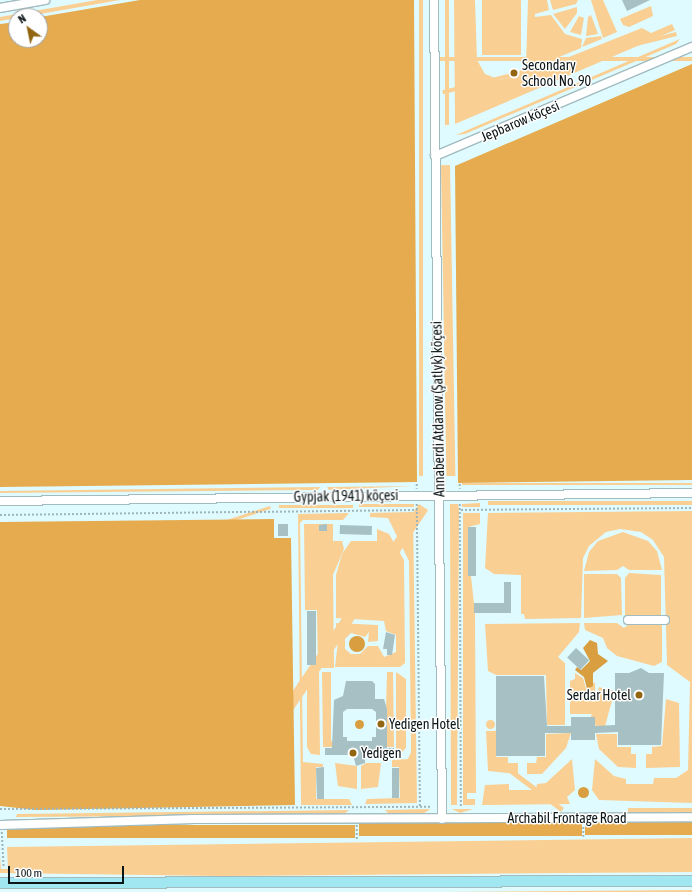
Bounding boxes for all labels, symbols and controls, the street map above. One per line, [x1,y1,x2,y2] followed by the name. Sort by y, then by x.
[8,8,48,48] north arrow
[16,12,28,26] text: N
[522,57,591,90] place label: Secondary School No. 90
[509,68,519,78] marker: Secondary School No. 90
[478,97,562,145] street label: Jepbarow köçesi
[428,321,448,497] street label: Annaberdi Atdanow (Şatlyk) köçesi
[293,487,399,505] street label: Gypjak (1941) köçesi
[567,687,631,703] place label: Serdar Hotel
[634,690,644,700] marker: Serdar Hotel
[389,716,460,732] place label: Yedigen Hotel
[376,719,386,729] marker: Yedigen Hotel
[361,745,401,761] place label: Yedigen
[348,748,358,758] marker: Yedigen
[507,810,627,826] street label: Archabil Frontage Road
[10,858,126,884] scale bar
[15,866,42,880] text: 100 m

